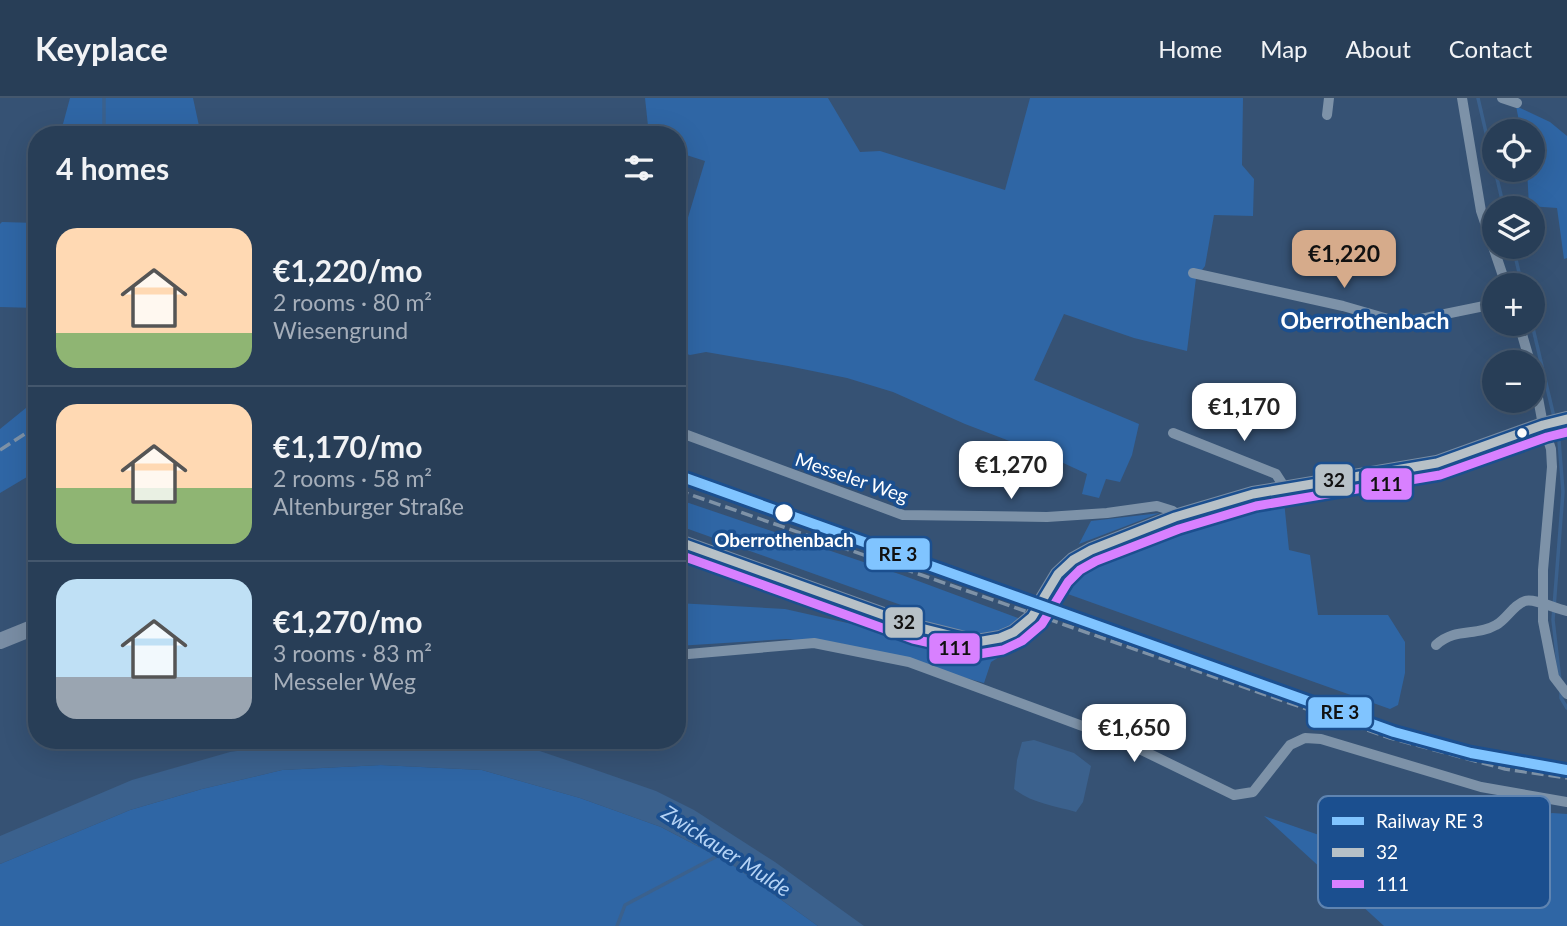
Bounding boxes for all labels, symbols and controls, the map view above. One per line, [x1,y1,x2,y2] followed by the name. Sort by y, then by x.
[35,28,168,68] text: Keyplace
[1158,34,1222,63] text: Home
[1260,34,1308,63] text: Map
[1346,34,1411,63] text: About
[1449,34,1532,63] text: Contact
[1482,119,1545,413] map controls
[1482,119,1545,182] button: locate
[620,149,658,187] icon: filters
[56,150,169,186] text: 4 homes
[1482,196,1545,259] button: layers
[1287,230,1401,290] pin: €1,220
[1308,239,1380,267] text: €1,220
[273,252,422,288] text: €1,220/mo
[112,256,196,340] icon: home
[1482,273,1545,336] button: +
[273,288,432,316] text: 2 rooms · 80 m²
[1280,306,1450,334] district label: Oberrothenbach
[273,316,408,344] text: Wiesengrund
[1482,350,1545,413] button: −
[1187,384,1301,443] pin: €1,170
[1208,392,1280,420] text: €1,170
[1515,426,1529,440] unlabelled marker
[273,428,422,464] text: €1,170/mo
[112,432,196,516] icon: home
[954,442,1068,501] pin: €1,270
[792,447,912,507] street label: Messeler Weg
[975,450,1047,478] text: €1,270
[1314,463,1354,497] line badge: 32
[273,464,432,492] text: 2 rooms · 58 m²
[1360,467,1413,501] line badge: 111
[1323,468,1345,491] text: 32
[1369,472,1403,495] text: 111
[273,492,464,520] text: Altenburger Straße
[773,502,795,524] marker: Oberrothenbach
[714,528,854,551] place label: Oberrothenbach
[865,537,931,571] line badge: RE 3
[879,542,917,565] text: RE 3
[273,603,422,639] text: €1,270/mo
[884,606,924,639] line badge: 32
[112,607,196,691] icon: home
[893,610,915,633] text: 32
[928,632,981,665] line badge: 111
[938,636,972,659] text: 111
[273,639,432,667] text: 3 rooms · 83 m²
[273,667,416,695] text: Messeler Weg
[1307,696,1373,729] line badge: RE 3
[1321,700,1359,723] text: RE 3
[1077,704,1191,764] pin: €1,650
[1098,713,1170,741] text: €1,650
[1318,796,1550,908] legend
[657,798,796,901] water label: Zwickauer Mulde
[1376,809,1483,832] text: Railway RE 3
[1376,840,1398,863] text: 32
[1376,872,1409,895] text: 111

